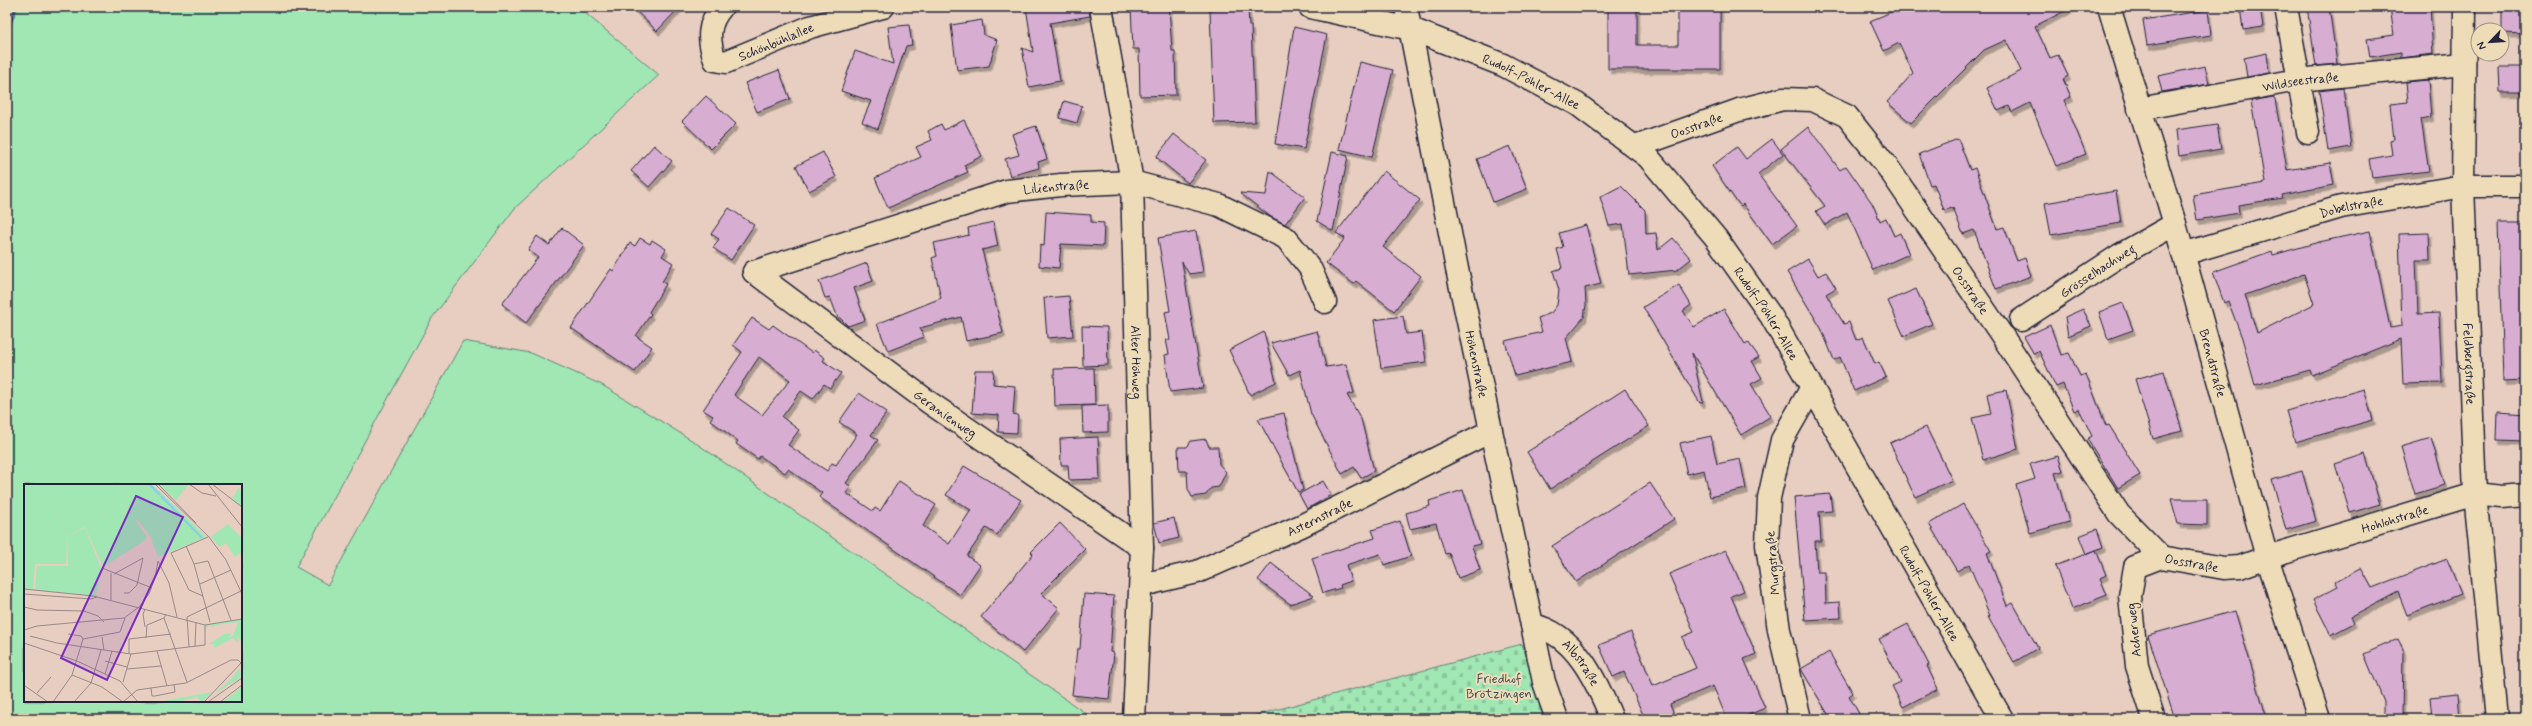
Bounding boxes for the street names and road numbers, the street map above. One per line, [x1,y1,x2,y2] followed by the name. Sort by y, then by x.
[736,19,816,66] street label: Schönbühlallee
[1480,51,1584,114] street label: Rudolf-Pöhler-Allee
[2261,69,2340,96] street label: Wildseestraße
[1668,109,1725,144] street label: Oosstraße
[1022,177,1090,199] street label: Lilienstraße
[2318,193,2385,223] street label: Dobelstraße
[2057,241,2140,302] street label: Grösselbachweg
[1947,263,1992,318] street label: Oosstraße
[1729,264,1802,364] street label: Rudolf-Pöhler-Allee
[2458,323,2479,405] street label: Feldbergstraße
[1126,325,1145,400] street label: Alter Höhweg
[2194,327,2229,399] street label: Brendstraße
[1460,329,1491,400] street label: Höhenstraße
[909,387,980,443] street label: Geranienweg
[1285,495,1356,541] street label: Asternstraße
[2360,502,2431,538] street label: Hohlohstraße
[1762,530,1786,596] street label: Murgstraße
[1894,543,1963,645] street label: Rudolf-Pöhler-Allee
[2163,551,2220,577] street label: Oosstraße
[2123,602,2147,658] street label: Acherweg
[1558,636,1603,689] street label: Albstraße

